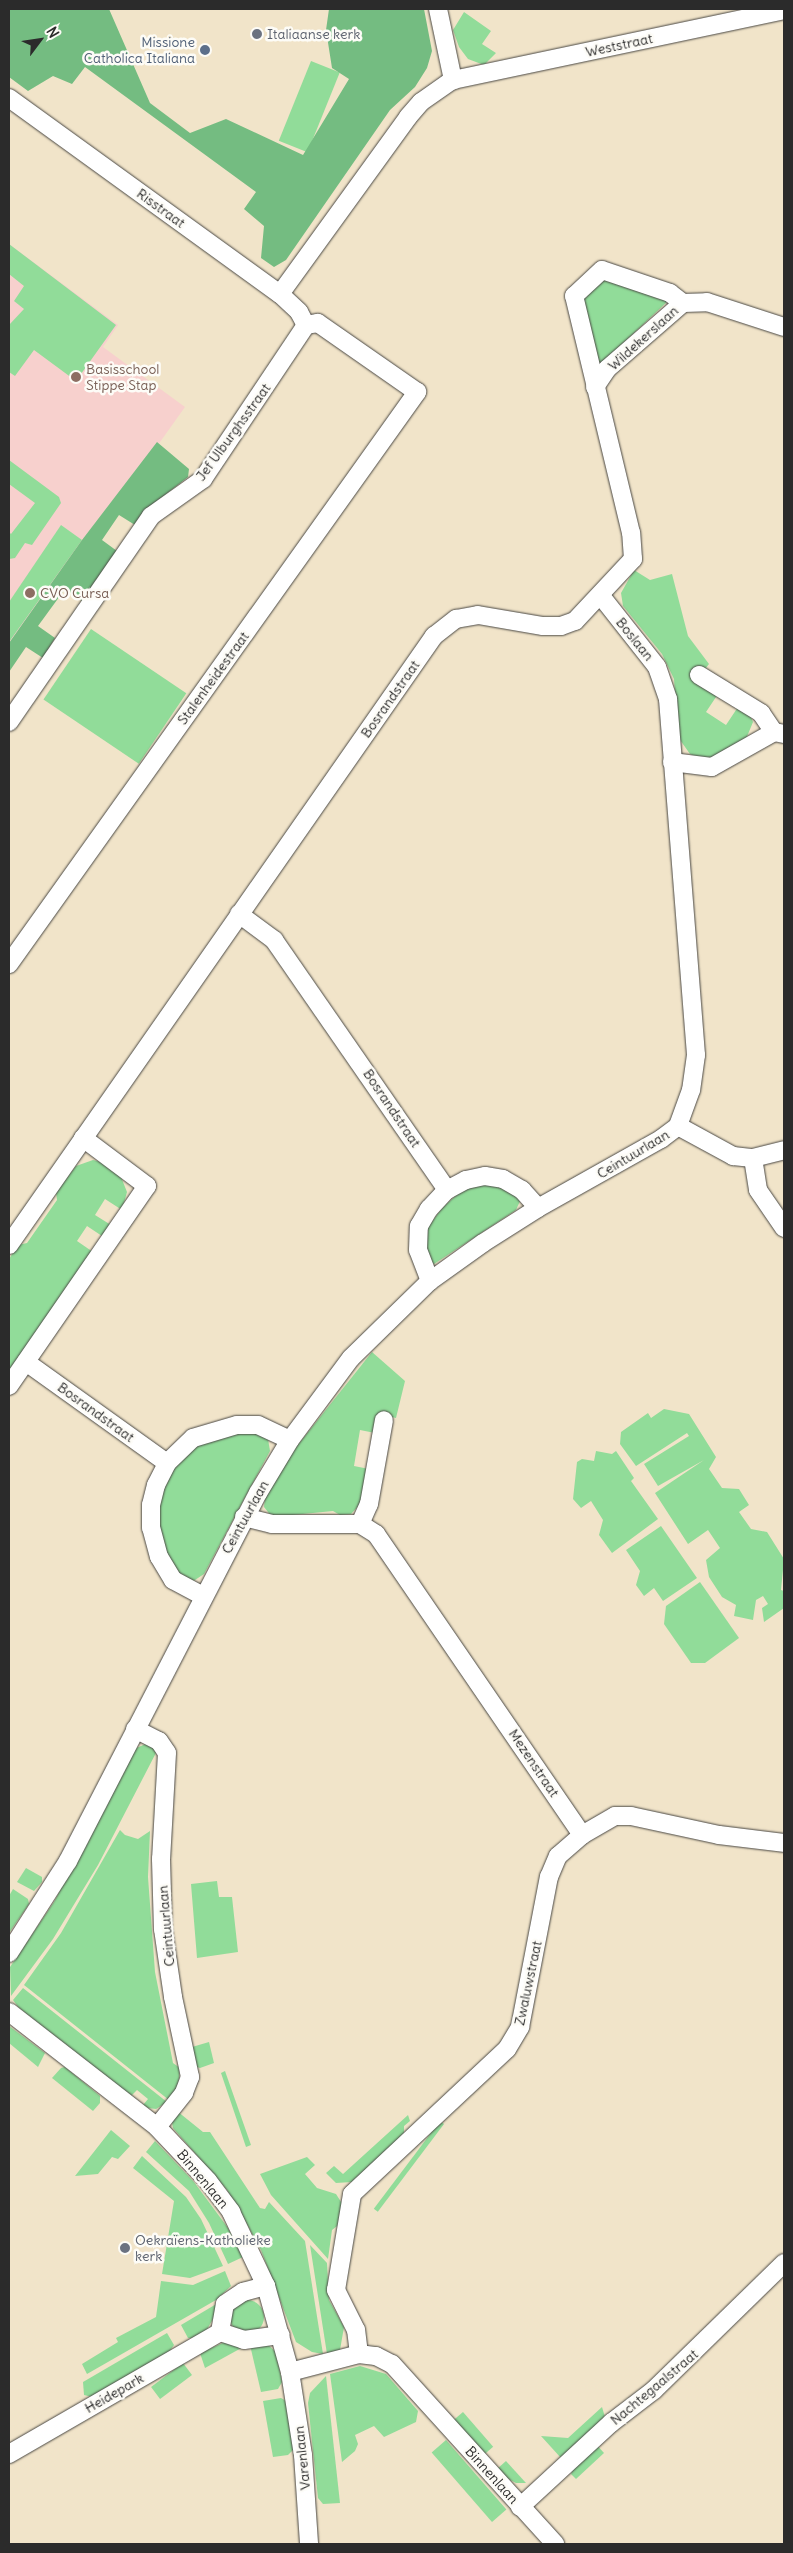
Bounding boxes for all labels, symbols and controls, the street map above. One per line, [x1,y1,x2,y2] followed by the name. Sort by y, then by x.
[15,15,65,65] north arrow
[43,23,63,41] text: N
[267,26,360,42] place label: Italiaanse kerk
[251,28,263,40] marker: Italiaanse kerk
[584,30,654,60] street label: Weststraat
[84,34,195,66] place label: Missione Catholica Italiana
[199,44,211,56] marker: Missione Catholica Italiana
[134,185,188,231] street label: Risstraat
[604,302,682,374] street label: Wildekerslaan
[86,361,159,394] place label: Basisschool Stippe Stap
[70,371,82,383] marker: Basisschool Stippe Stap
[192,380,274,484] street label: Jef Ulburghsstraat
[40,585,109,601] place label: CVO Cursa
[24,587,36,599] marker: CVO Cursa
[613,614,657,664] street label: Boslaan
[174,628,252,728] street label: Stalenheidestraat
[357,657,423,741] street label: Bosrandstraat
[360,1066,424,1150] street label: Bosrandstraat
[594,1126,672,1182] street label: Ceintuurlaan
[54,1379,138,1445] street label: Bosrandstraat
[218,1477,272,1557] street label: Ceintuurlaan
[505,1726,563,1800] street label: Mezenstraat
[154,1885,178,1967] street label: Ceintuurlaan
[511,1939,545,2027] street label: Zwaluwstraat
[174,2146,232,2212] street label: Binnenlaan
[135,2232,271,2264] place label: Oekraïens-Katholieke kerk
[119,2242,131,2254] marker: Oekraïens-Katholieke kerk
[607,2346,701,2428] street label: Nachtegaalstraat
[82,2369,146,2417] street label: Heidepark
[290,2425,314,2491] street label: Varenlaan
[462,2443,522,2507] street label: Binnenlaan

